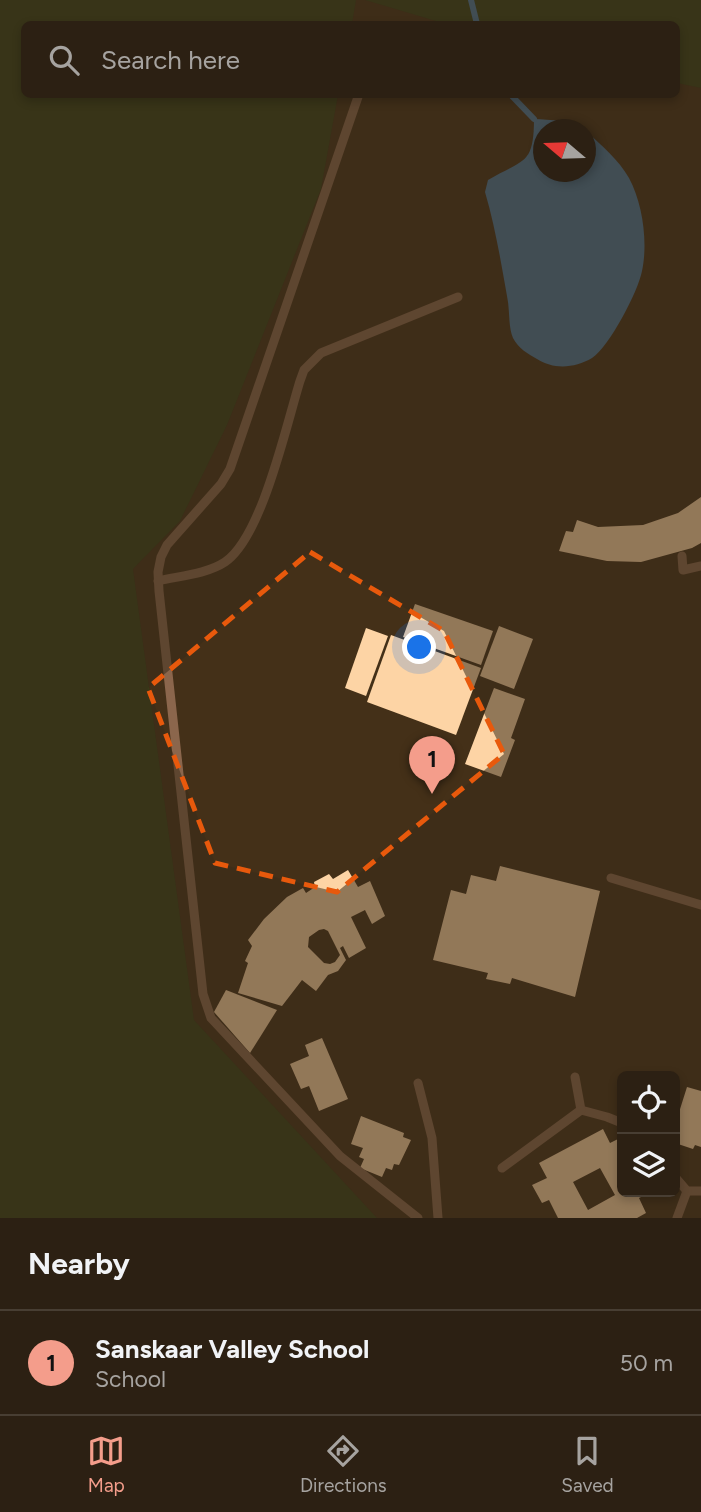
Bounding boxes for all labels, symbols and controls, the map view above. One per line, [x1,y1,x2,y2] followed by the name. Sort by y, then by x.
[21,21,680,98] search box
[45,41,83,79] icon: search
[101,44,240,76] text: Search here
[533,119,596,182] north arrow
[402,630,436,664] your location
[409,736,455,794] pin: 1
[617,1071,680,1197] map controls
[617,1071,680,1134] button: locate
[617,1134,680,1197] button: layers
[28,1245,130,1282] text: Nearby
[95,1333,369,1365] text: Sanskaar Valley School
[46,1349,56,1377] text: 1
[620,1349,673,1377] text: 50 m
[95,1365,166,1393] text: School
[87,1432,125,1497] tab: Map
[300,1432,387,1497] tab: Directions
[561,1432,614,1497] tab: Saved

